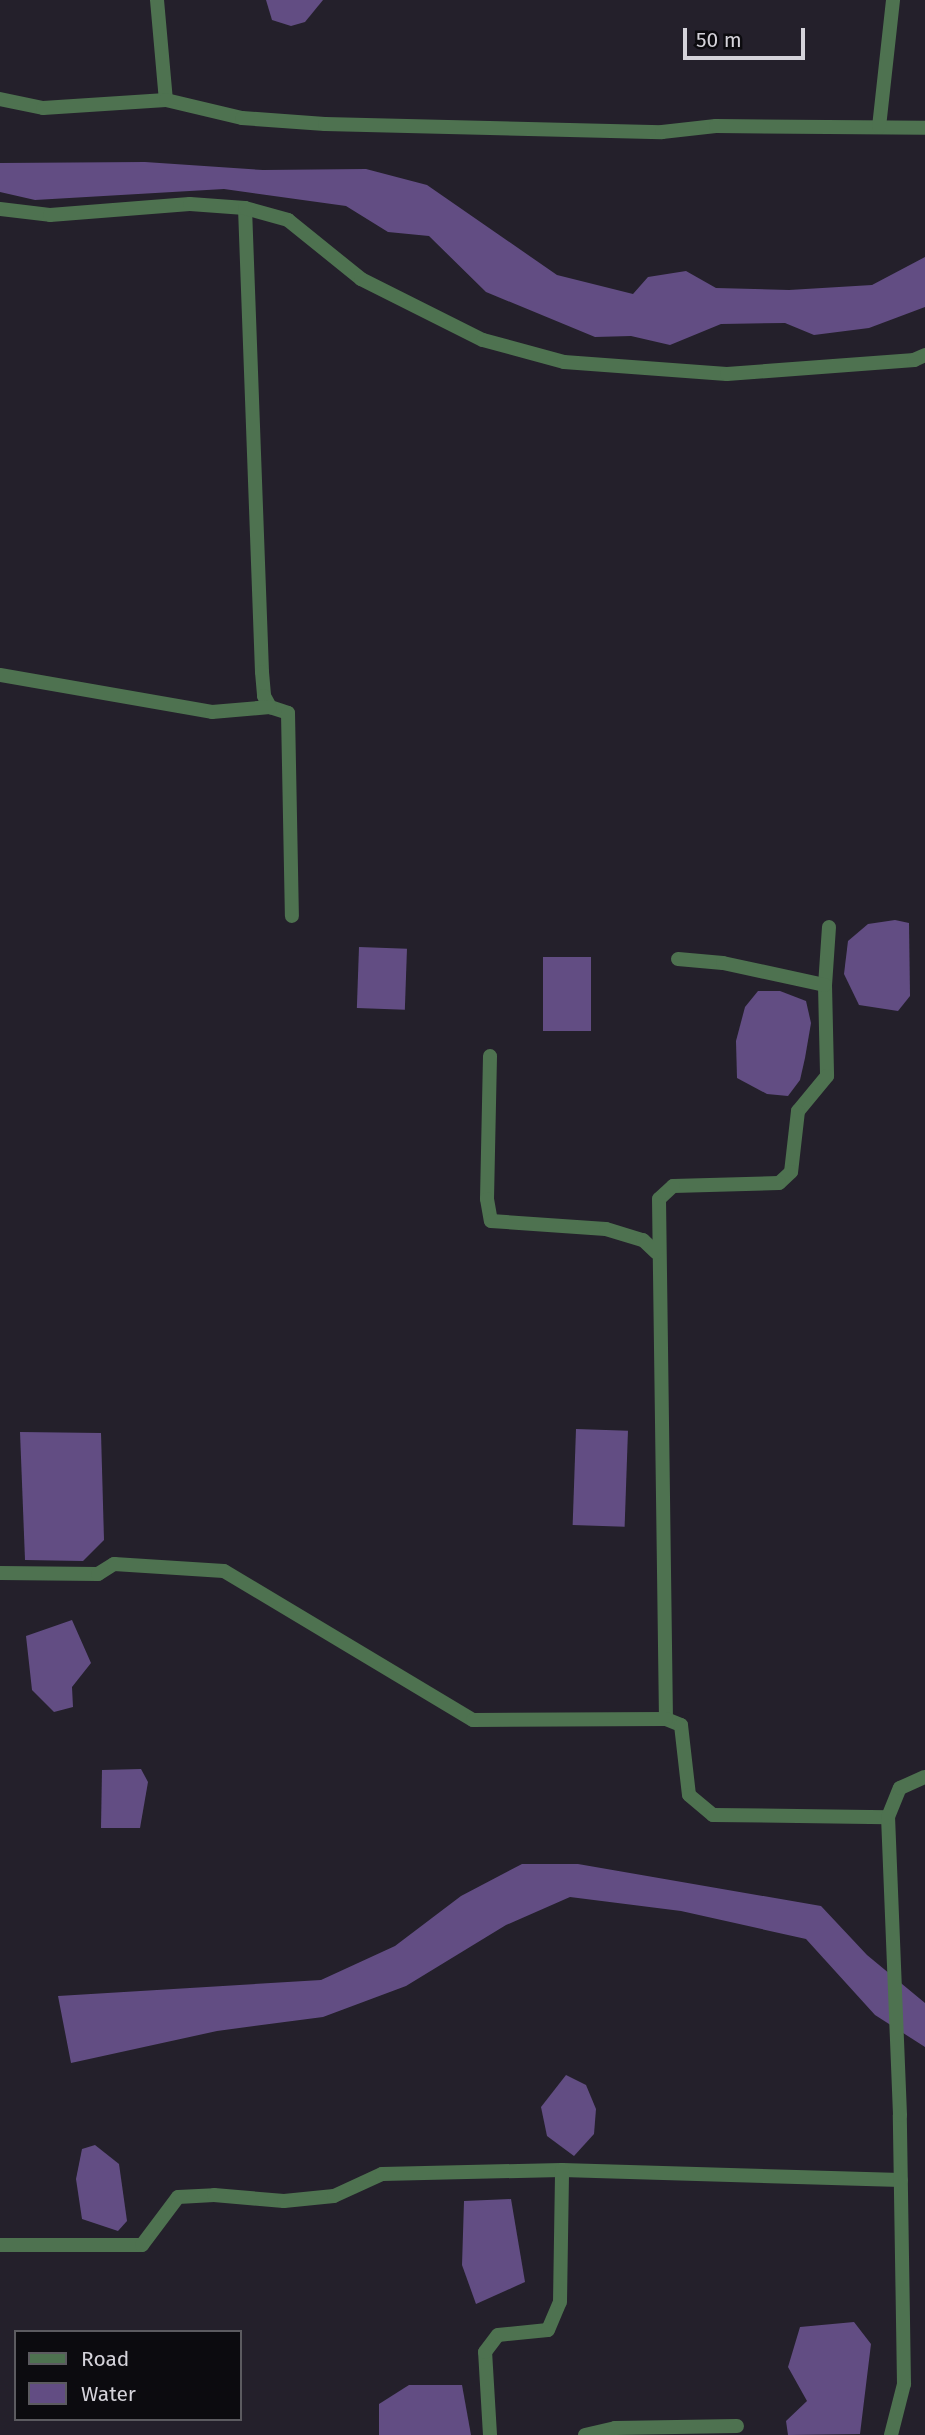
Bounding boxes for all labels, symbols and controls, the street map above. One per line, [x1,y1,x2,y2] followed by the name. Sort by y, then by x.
[687,14,810,58] scale bar
[696,27,742,53] text: 50 m
[14,2330,242,2421] legend
[81,2346,129,2372] text: Road
[81,2381,136,2407] text: Water

